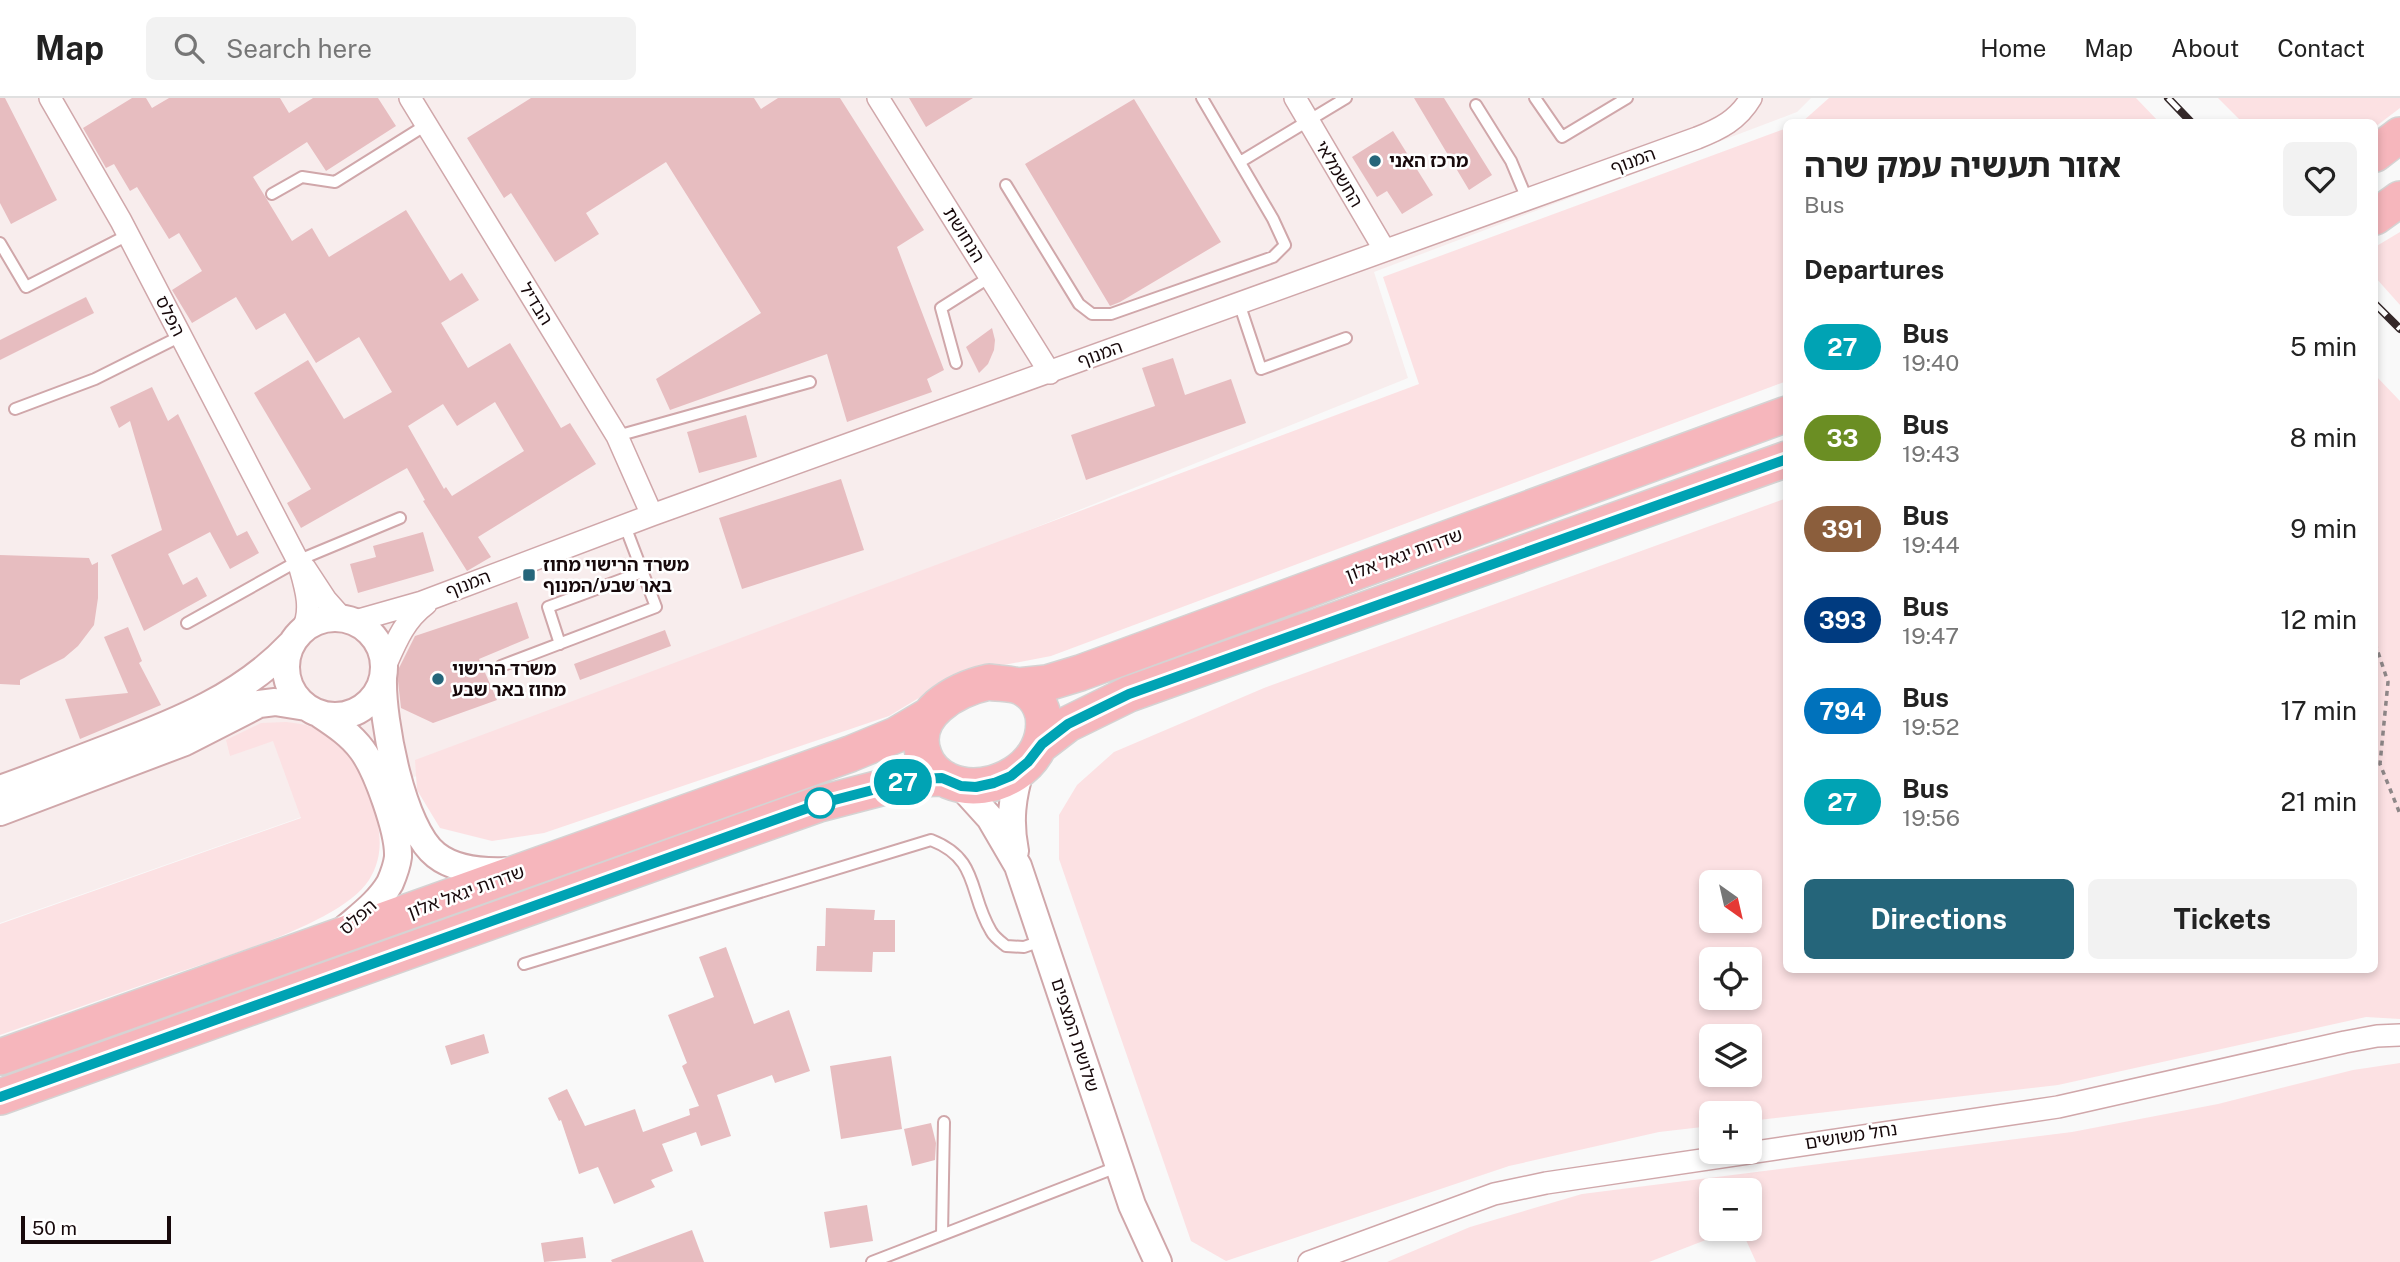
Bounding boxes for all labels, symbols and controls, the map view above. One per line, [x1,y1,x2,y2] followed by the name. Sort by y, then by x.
[146,17,636,80] search box
[35,29,104,67] text: Map
[170,29,208,67] icon: search
[226,33,372,64] text: Search here
[1980,34,2046,62] text: Home
[2084,34,2133,62] text: Map
[2171,34,2239,62] text: About
[2277,34,2365,62] text: Contact
[1311,137,1367,211] street label: החשמלאי
[2283,142,2357,216] button: heart
[1607,143,1658,178] street label: המנוף
[1804,146,2121,184] text: אזור תעשיה עמק שרה
[1389,150,1469,171] place label: מרכז האני
[1367,153,1383,169] marker: מרכז האני
[1804,191,1844,218] text: Bus
[939,203,989,266] street label: הנחושת
[1804,254,1944,285] text: Departures
[515,279,557,329] street label: הבדיל
[151,292,189,340] street label: הפלס
[1902,318,1949,349] text: Bus
[2290,331,2357,362] text: 5 min
[1827,333,1858,361] text: 27
[1074,336,1125,371] street label: המנוף
[1902,349,1959,376] text: 19:40
[1902,409,1949,440] text: Bus
[2290,422,2357,453] text: 8 min
[1827,424,1858,452] text: 33
[1902,440,1960,467] text: 19:43
[1902,500,1949,531] text: Bus
[2290,513,2357,544] text: 9 min
[1822,515,1863,543] text: 391
[1343,524,1465,585] street label: שדרות יגאל אלון
[1902,531,1960,558] text: 19:44
[543,554,690,596] place label: משרד הרישוי מחוז באר שבע/המנוף
[442,565,493,602] street label: המנוף
[521,567,537,583] marker: משרד הרישוי מחוז באר שבע/המנוף
[1902,591,1949,622] text: Bus
[2281,604,2357,635] text: 12 min
[1819,606,1866,634] text: 393
[1902,622,1959,649] text: 19:47
[452,658,567,700] place label: משרד הרישוי מחוז באר שבע
[430,671,446,687] marker: משרד הרישוי מחוז באר שבע
[1902,682,1949,713] text: Bus
[2280,695,2357,726] text: 17 min
[1819,697,1866,725] text: 794
[1902,713,1959,740] text: 19:52
[872,759,934,805] line badge: 27
[888,768,918,796] text: 27
[1902,773,1949,804] text: Bus
[2281,786,2357,817] text: 21 min
[805,788,835,818] unlabelled marker
[1827,788,1858,816] text: 27
[1902,804,1960,831] text: 19:56
[405,861,527,922] street label: שדרות יגאל אלון
[1699,870,1762,933] north arrow
[1699,870,1762,1241] map controls
[1804,879,2074,959] button: Directions
[2088,879,2357,959] button: Tickets
[335,895,381,939] street label: הפלס
[1699,947,1762,1010] button: locate
[1047,975,1104,1094] street label: שלושת המצפים
[1699,1024,1762,1087] button: layers
[1699,1101,1762,1164] button: +
[1803,1118,1899,1153] street label: נחל משושים
[1699,1178,1762,1241] button: −
[21,1213,172,1245] scale bar
[32,1217,77,1239] text: 50 m

